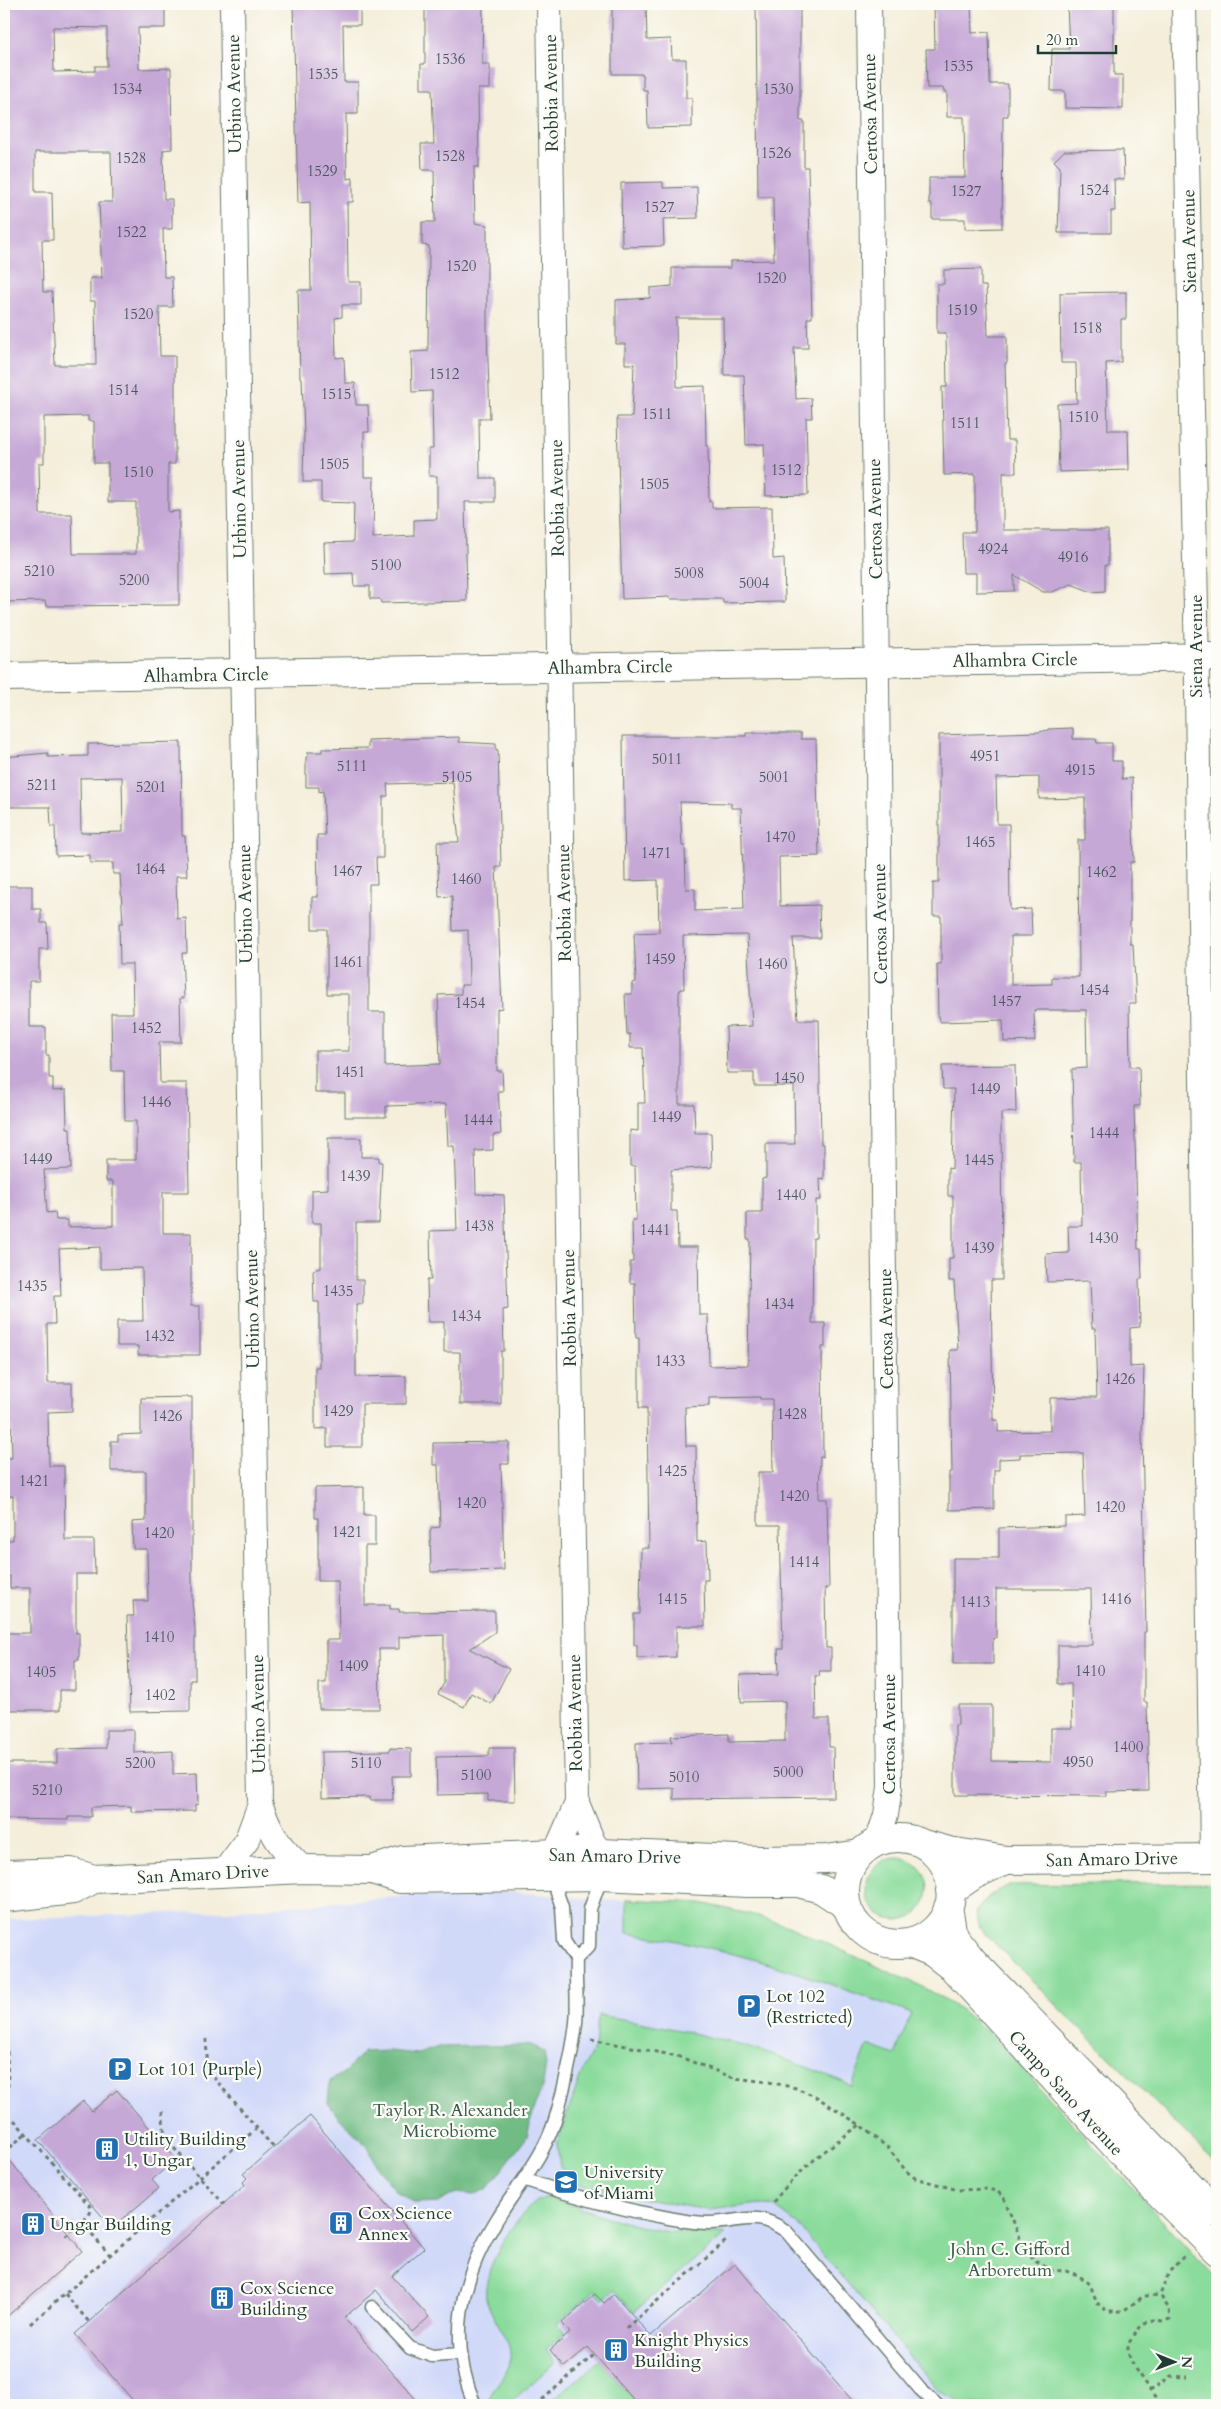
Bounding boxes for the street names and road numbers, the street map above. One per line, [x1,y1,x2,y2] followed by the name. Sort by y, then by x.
[221,34,248,154] street label: Urbino Avenue
[538,34,565,152] street label: Robbia Avenue
[857,53,884,175] street label: Certosa Avenue
[1176,189,1203,293] street label: Siena Avenue
[226,439,253,559] street label: Urbino Avenue
[544,439,571,557] street label: Robbia Avenue
[862,458,889,580] street label: Certosa Avenue
[1184,594,1209,698] street label: Siena Avenue
[952,647,1078,674] street label: Alhambra Circle
[547,654,673,681] street label: Alhambra Circle
[143,662,269,689] street label: Alhambra Circle
[232,844,259,964] street label: Urbino Avenue
[551,844,578,962] street label: Robbia Avenue
[867,863,894,985] street label: Certosa Avenue
[239,1249,266,1369] street label: Urbino Avenue
[556,1249,583,1367] street label: Robbia Avenue
[873,1268,900,1390] street label: Certosa Avenue
[245,1654,272,1774] street label: Urbino Avenue
[562,1654,589,1772] street label: Robbia Avenue
[877,1674,902,1794] street label: Certosa Avenue
[549,1843,681,1870] street label: San Amaro Drive
[1046,1846,1178,1873] street label: San Amaro Drive
[136,1859,270,1890] street label: San Amaro Drive
[1003,2025,1129,2161] street label: Campo Sano Avenue

